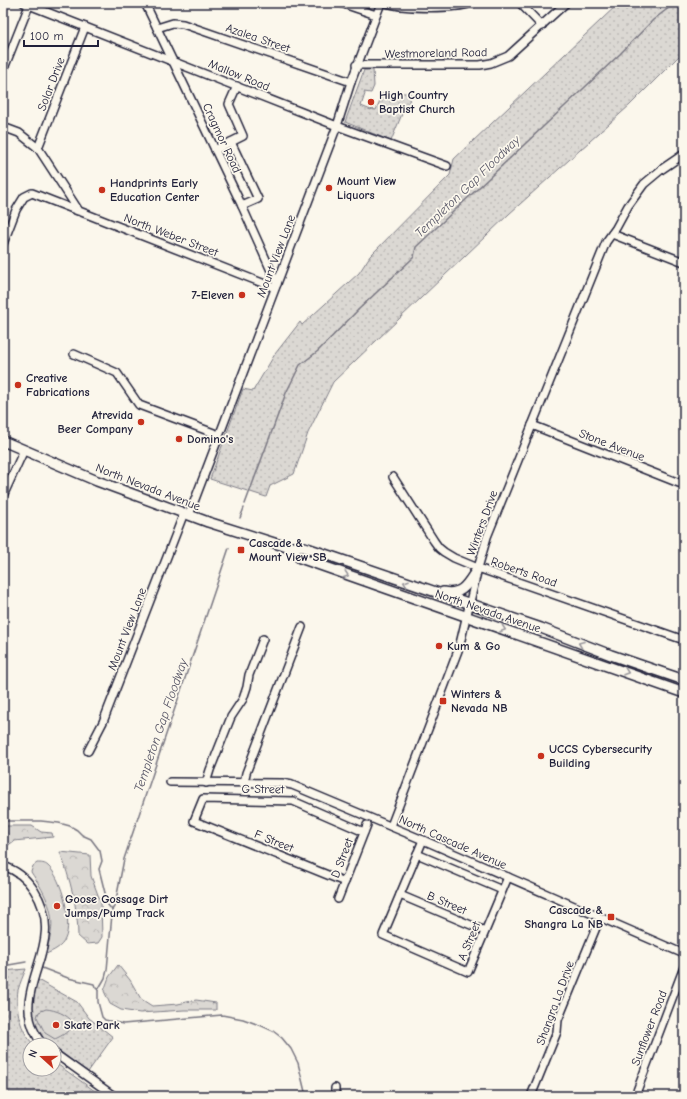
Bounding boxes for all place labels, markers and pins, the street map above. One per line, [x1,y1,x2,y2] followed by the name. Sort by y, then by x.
[379,88,455,116] place label: High Country Baptist Church
[366,97,376,107] marker: High Country Baptist Church
[337,174,397,202] place label: Mount View Liquors
[110,176,199,204] place label: Handprints Early Education Center
[324,183,334,193] marker: Mount View Liquors
[97,185,107,195] marker: Handprints Early Education Center
[192,288,234,302] place label: 7-Eleven
[237,290,247,300] marker: 7-Eleven
[26,371,90,399] place label: Creative Fabrications
[13,380,23,390] marker: Creative Fabrications
[57,408,133,436] place label: Atrevida Beer Company
[136,417,146,427] marker: Atrevida Beer Company
[187,432,233,446] place label: Domino's
[174,434,184,444] marker: Domino's
[249,536,327,564] place label: Cascade & Mount View SB
[236,545,246,555] marker: Cascade & Mount View SB
[447,639,500,653] place label: Kum & Go
[434,641,444,651] marker: Kum & Go
[451,687,508,715] place label: Winters & Nevada NB
[438,696,448,706] marker: Winters & Nevada NB
[549,742,653,770] place label: UCCS Cybersecurity Building
[536,751,546,761] marker: UCCS Cybersecurity Building
[65,892,169,920] place label: Goose Gossage Dirt Jumps/Pump Track
[52,901,62,911] marker: Goose Gossage Dirt Jumps/Pump Track
[524,903,603,931] place label: Cascade & Shangra La NB
[606,912,616,922] marker: Cascade & Shangra La NB
[64,1018,120,1032] place label: Skate Park
[51,1020,61,1030] marker: Skate Park

